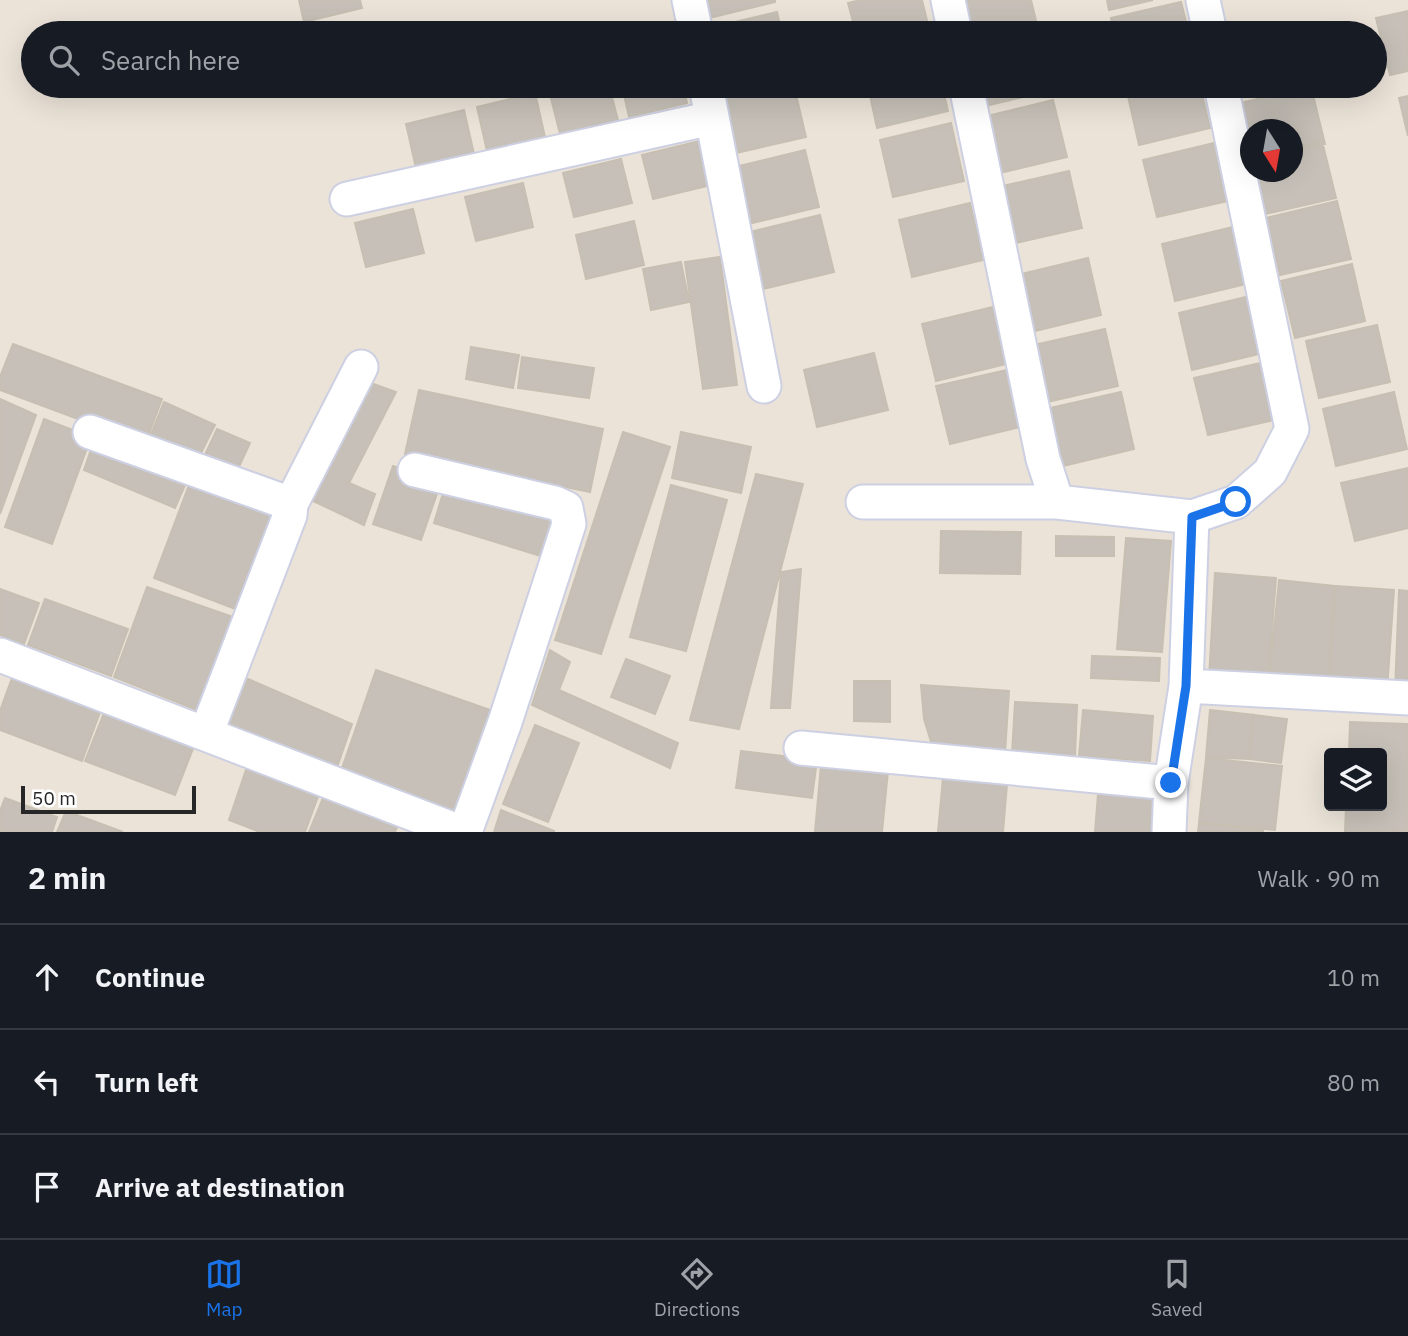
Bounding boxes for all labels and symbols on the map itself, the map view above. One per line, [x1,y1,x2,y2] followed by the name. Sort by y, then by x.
[1240,119,1303,182] north arrow
[1220,486,1251,517] route start
[1155,767,1186,798] route end
[21,783,196,815] scale bar

